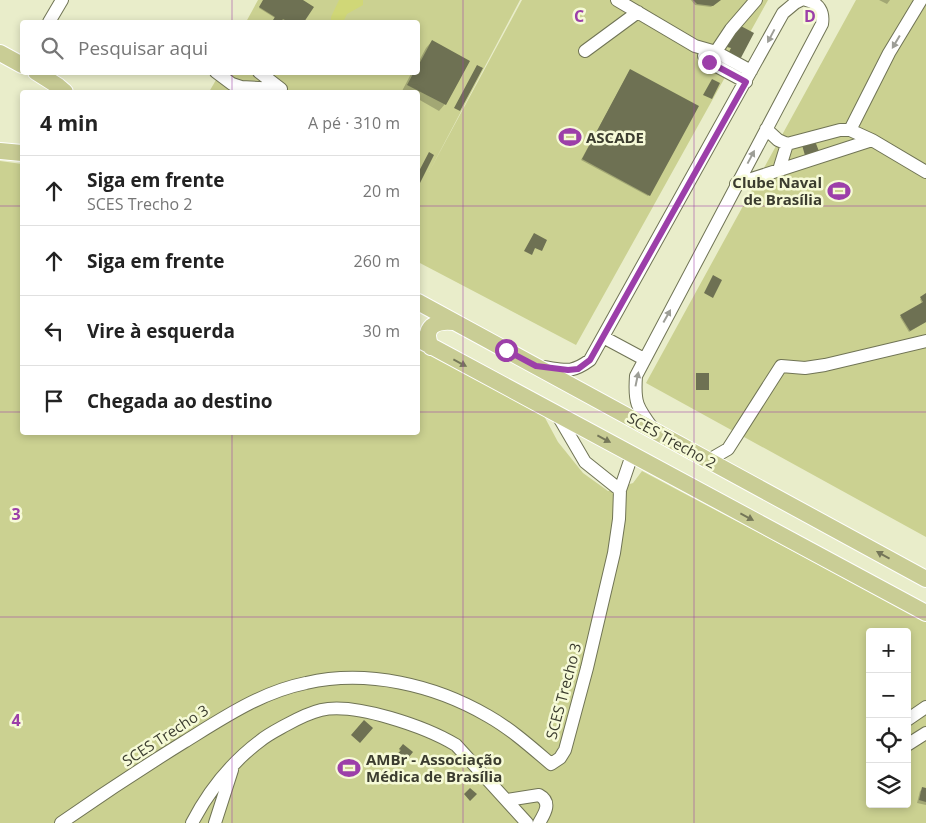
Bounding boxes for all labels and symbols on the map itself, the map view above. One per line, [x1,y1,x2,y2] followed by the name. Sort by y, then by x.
[574,5,584,27] text: C
[804,5,816,27] text: D
[767,29,775,43] one-way arrow
[891,35,900,48] one-way arrow
[698,51,721,74] route end
[557,124,583,150] sports icon: ASCADE
[586,127,644,147] place label: ASCADE
[747,150,755,164] one-way arrow
[732,172,822,209] place label: Clube Naval de Brasília
[826,178,852,204] sports icon: Clube Naval de Brasília
[663,310,672,323] one-way arrow
[495,339,518,362] route start
[454,358,467,367] one-way arrow
[633,371,641,386] one-way arrow
[624,407,720,473] street label: SCES Trecho 2
[597,435,610,444] one-way arrow
[11,503,21,525] text: 3
[740,512,753,521] one-way arrow
[876,551,891,559] one-way arrow
[541,641,585,741] street label: SCES Trecho 3
[118,700,212,770] street label: SCES Trecho 3
[11,709,21,731] text: 4
[366,749,502,786] place label: AMBr - Associação Médica de Brasília
[336,755,362,781] sports icon: AMBr - Associação Médica de Brasília

